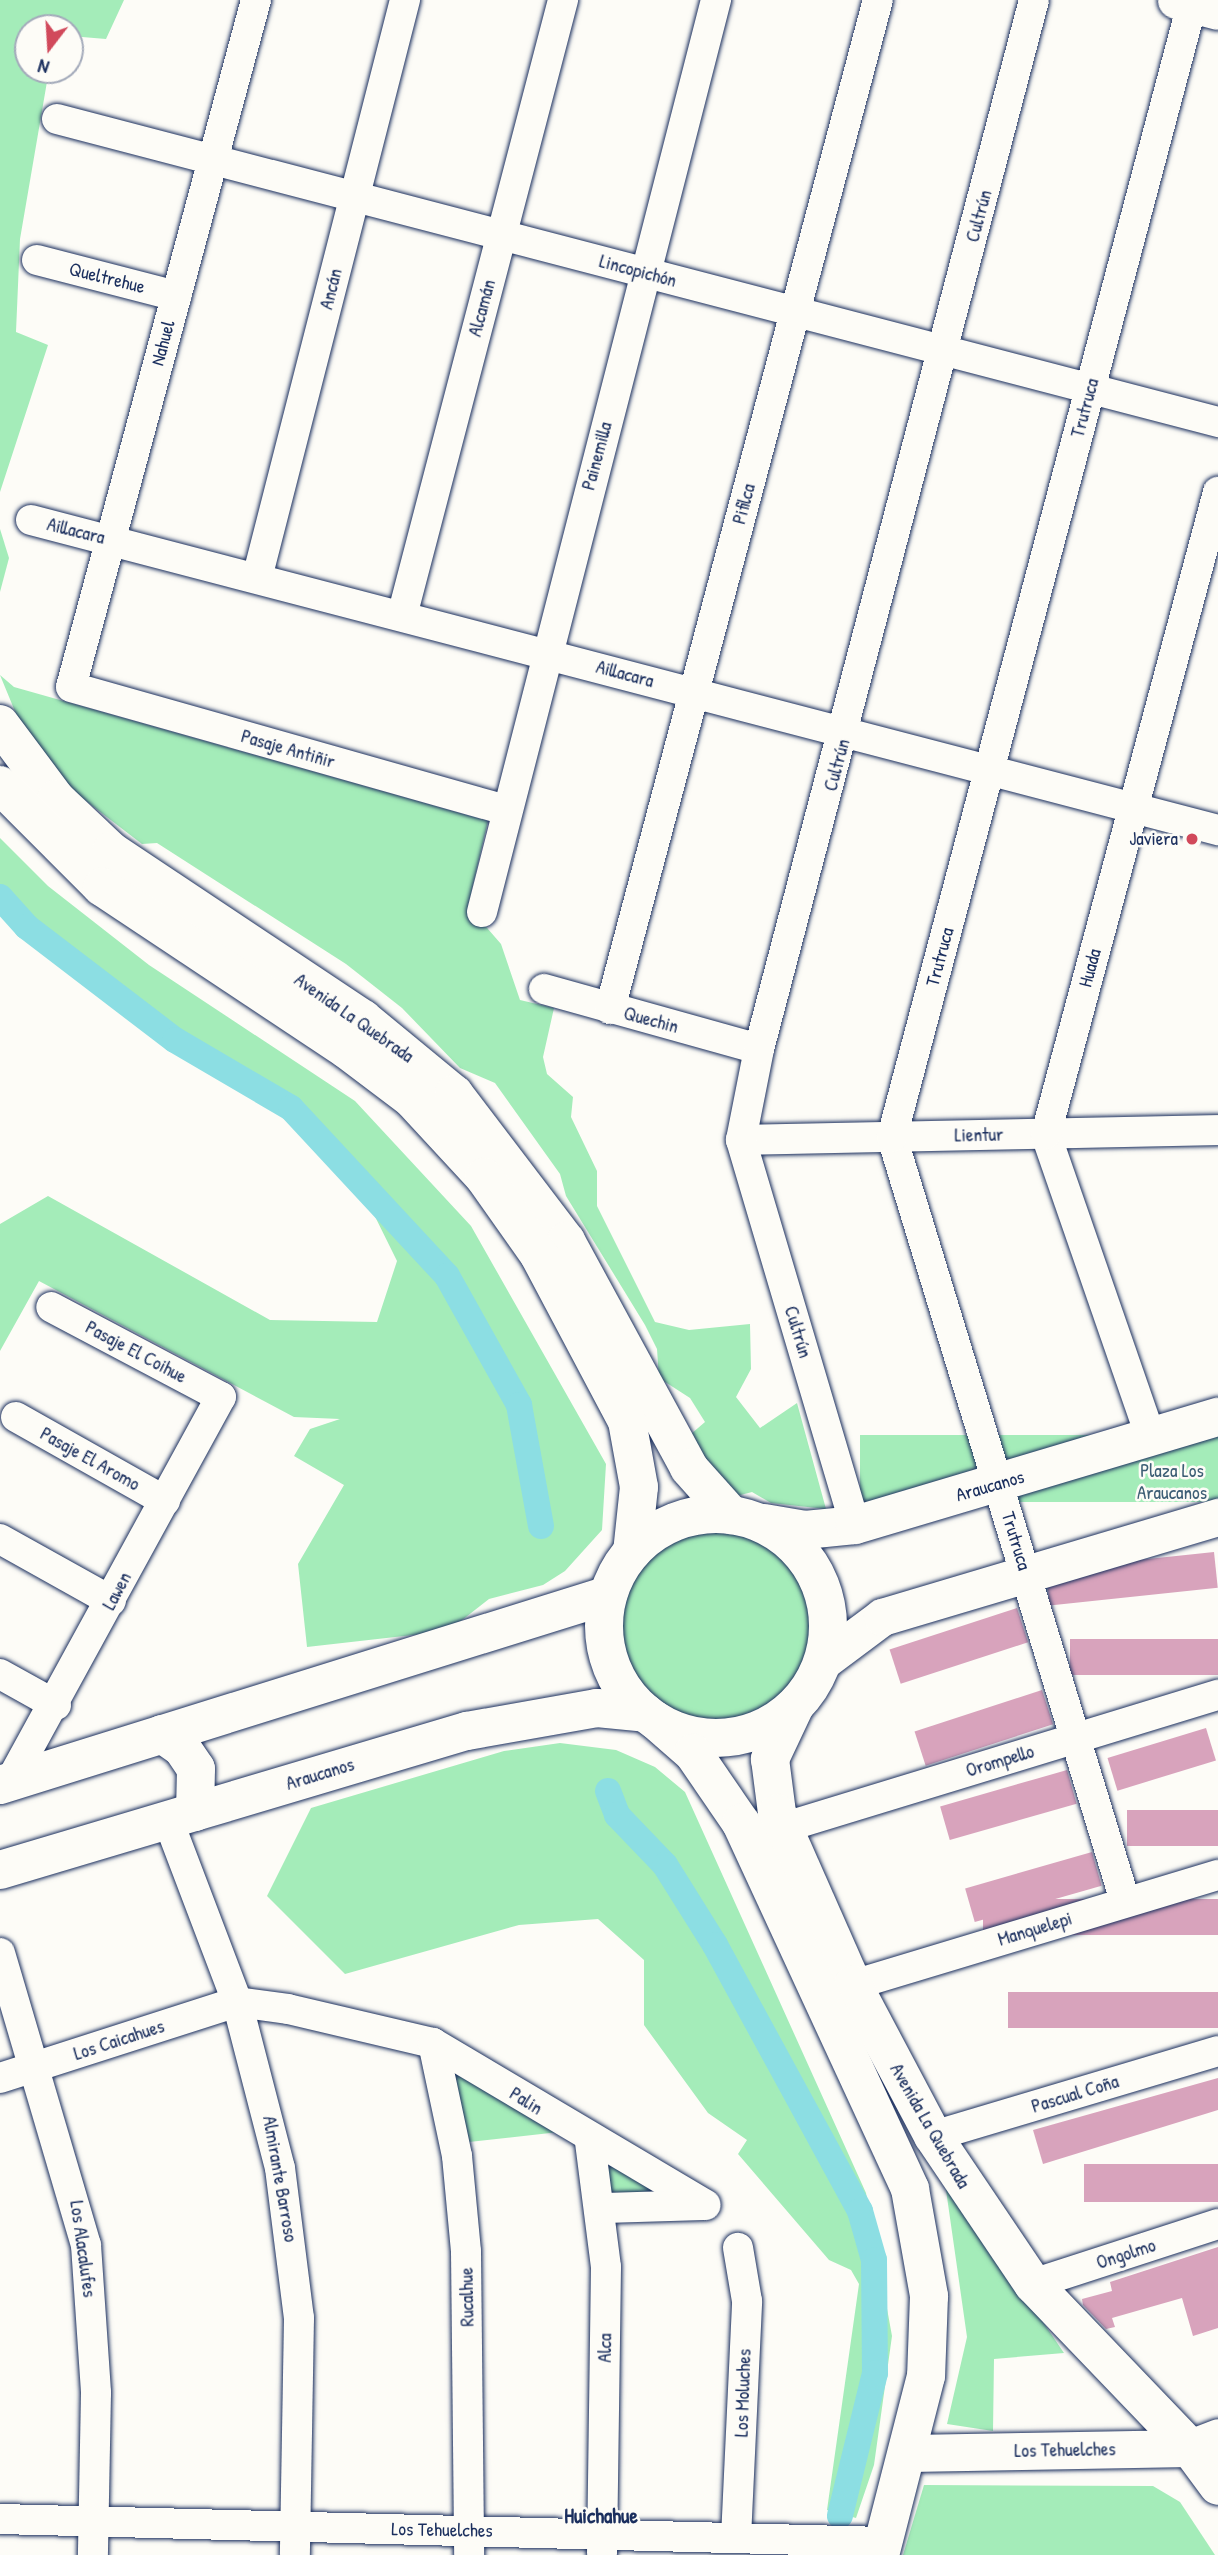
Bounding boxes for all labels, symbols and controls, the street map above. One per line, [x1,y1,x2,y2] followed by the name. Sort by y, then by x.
[14,14,84,84] north arrow
[35,53,52,81] text: N
[961,187,997,245] street label: Cultrún
[597,250,679,292] street label: Lincopichón
[67,258,147,298] street label: Queltrehue
[315,266,347,312] street label: Ancán
[463,277,501,339] street label: Alcamán
[146,318,180,368] street label: Nahuel
[1066,376,1104,440] street label: Trutruca
[577,419,617,493] street label: Painemilla
[728,481,760,527] street label: Pifilca
[45,513,107,549] street label: Aillacara
[594,655,656,693] street label: Aillacara
[238,725,338,773] street label: Pasaje Antiñir
[819,736,855,794] street label: Cultrún
[1129,828,1178,850] place label: Javiera
[1184,831,1200,847] marker: Javiera
[921,925,959,989] street label: Trutruca
[1074,946,1106,990] street label: Huada
[290,968,418,1068] street label: Avenida La Quebrada
[621,1002,681,1038] street label: Quechin
[954,1123,1004,1147] street label: Lientur
[779,1303,817,1361] street label: Cultrún
[82,1316,190,1388] street label: Pasaje El Coihue
[36,1422,144,1496] street label: Pasaje El Aromo
[1137,1460,1207,1504] park label: Plaza Los Araucanos
[953,1465,1027,1507] street label: Araucanos
[996,1509,1036,1573] street label: Trutruca
[98,1568,136,1614] street label: Lawen
[963,1740,1037,1782] street label: Orompello
[283,1753,357,1795] street label: Araucanos
[995,1907,1075,1951] street label: Manquelepi
[71,2015,167,2065] street label: Los Caicahues
[885,2059,975,2193] street label: Avenida La Quebrada
[1029,2070,1121,2118] street label: Pascual Coña
[505,2082,547,2120] street label: Palin
[258,2114,302,2244] street label: Almirante Barroso
[65,2199,101,2299] street label: Los Alacalufes
[1094,2234,1158,2274] street label: Ongolmo
[455,2267,479,2327] street label: Rucalhue
[593,2333,617,2363] street label: Alca
[730,2349,756,2437] street label: Los Moluches
[1014,2438,1116,2462] street label: Los Tehuelches
[564,2503,638,2529] district label: Huichahue
[391,2518,493,2542] street label: Los Tehuelches

